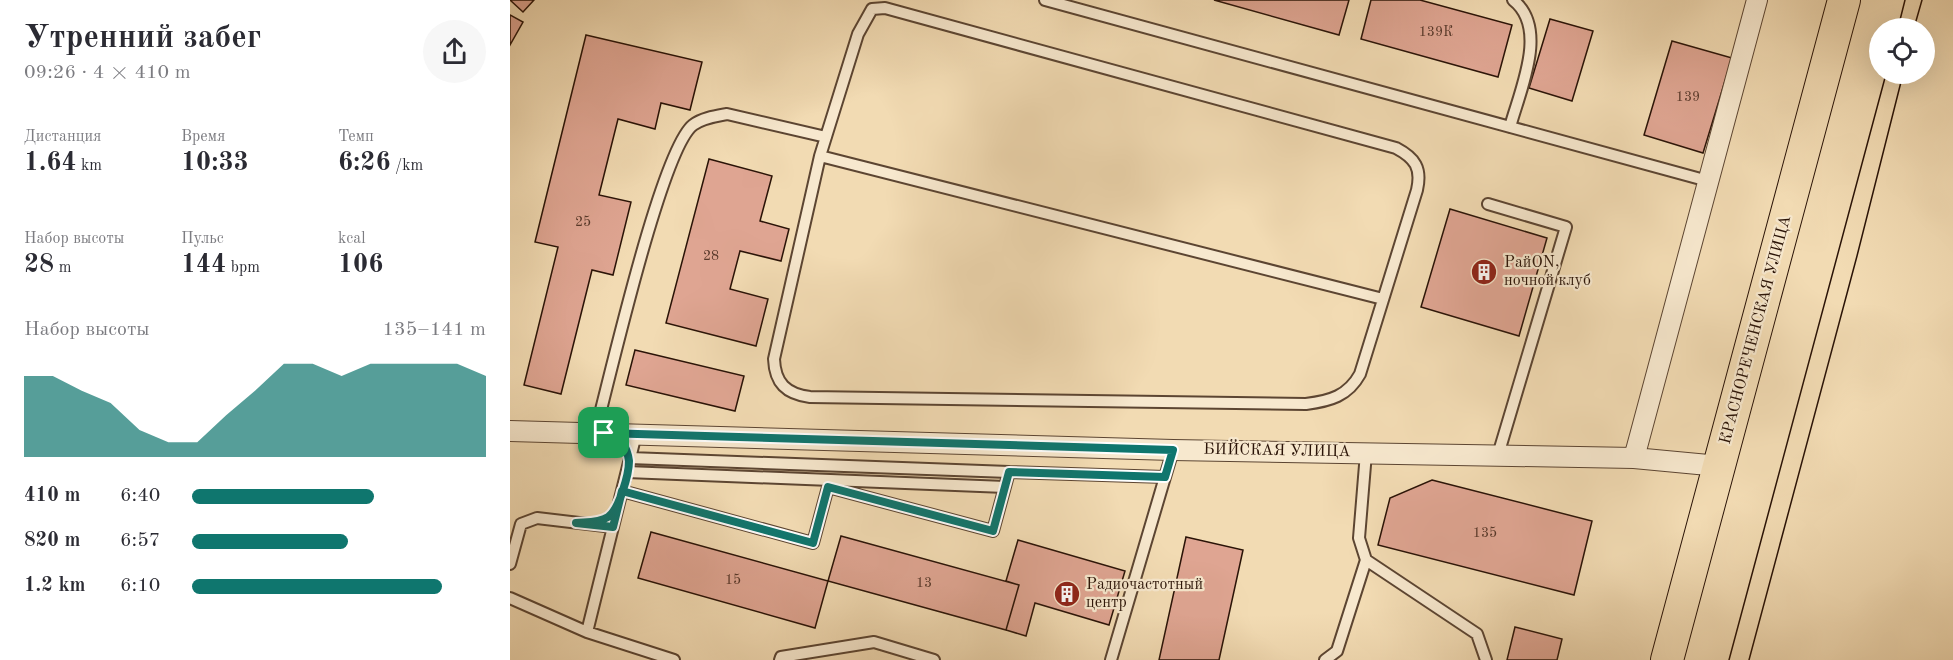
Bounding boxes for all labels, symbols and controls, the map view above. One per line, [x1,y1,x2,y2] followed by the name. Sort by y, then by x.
[1869,18,1935,84] map controls
[1869,18,1935,84] button: locate
[423,20,486,83] button: share
[24,22,261,55] text: Утренний забег
[1419,25,1453,39] house number: 139К
[24,63,191,83] text: 09:26 · 4 × 410 m
[1676,90,1700,104] house number: 139
[24,129,101,145] text: Дистанция
[181,129,225,145] text: Время
[338,129,374,145] text: Темп
[24,150,77,176] text: 1.64
[181,150,249,176] text: 10:33
[338,150,391,176] text: 6:26
[77,158,102,174] text: km
[391,158,423,174] text: /km
[1718,214,1794,446] street label: КРАСНОРЕЧЕНСКАЯ УЛИЦА
[575,215,591,229] house number: 25
[24,231,124,247] text: Набор высоты
[181,231,224,247] text: Пульс
[338,231,366,247] text: kcal
[703,249,719,263] house number: 28
[24,252,54,278] text: 28
[181,252,226,278] text: 144
[338,252,383,278] text: 106
[1504,255,1591,289] place label: РайON, ночной клуб
[1469,257,1499,287] building icon: РайON, ночной клуб
[54,260,71,276] text: m
[226,260,260,276] text: bpm
[24,320,150,340] text: Набор высоты
[383,320,486,340] text: 135–141 m
[578,407,629,458] pin
[587,416,620,449] icon: arrive
[1203,438,1351,460] street label: БИЙСКАЯ УЛИЦА
[24,486,80,506] text: 410 m
[120,486,160,506] text: 6:40
[1473,526,1497,540] house number: 135
[24,531,80,551] text: 820 m
[120,531,160,551] text: 6:57
[725,573,741,587] house number: 15
[24,576,86,596] text: 1.2 km
[120,576,160,596] text: 6:10
[916,576,932,590] house number: 13
[1086,577,1203,611] place label: Радиочастотный центр
[1052,579,1082,609] building icon: Радиочастотный центр

